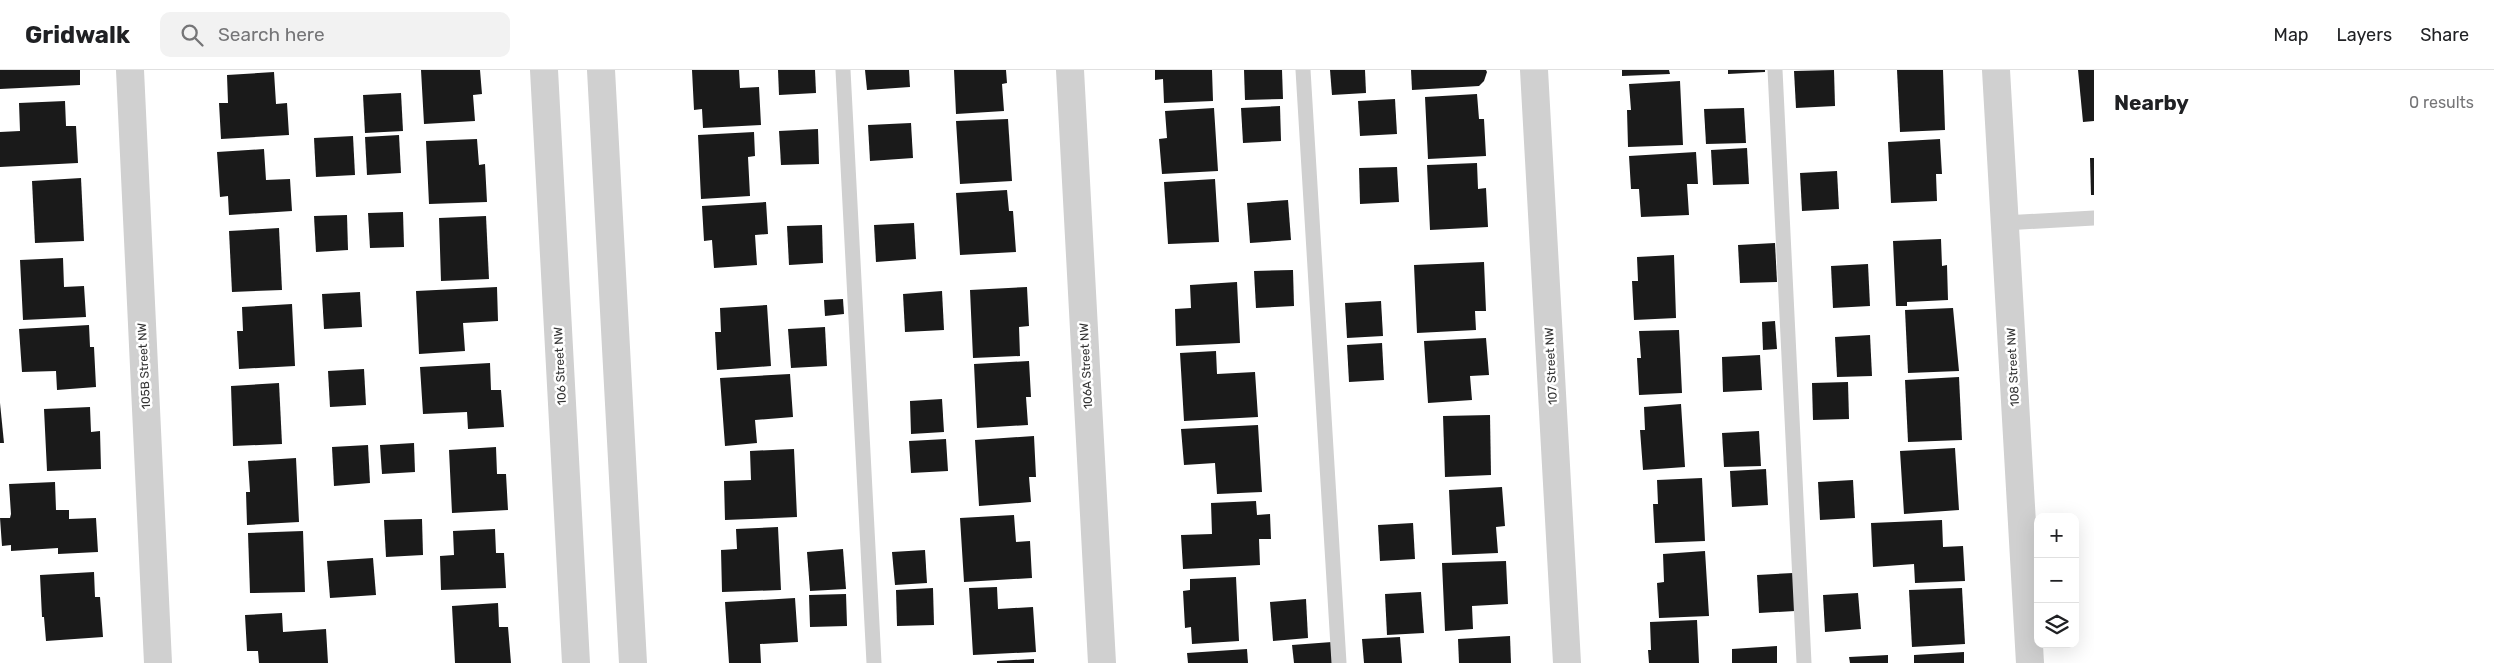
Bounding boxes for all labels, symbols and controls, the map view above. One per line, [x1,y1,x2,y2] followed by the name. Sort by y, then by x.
[160,12,510,57] search box
[25,21,130,49] text: Gridwalk
[178,21,206,49] icon: search
[218,23,325,46] text: Search here
[2274,24,2309,46] text: Map
[2337,24,2392,46] text: Layers
[2420,24,2469,46] text: Share
[2114,90,2189,115] text: Nearby
[2409,93,2474,112] text: 0 results
[135,322,153,410] street label: 105B Street NW
[1077,322,1095,409] street label: 106A Street NW
[551,326,569,406] street label: 106 Street NW
[1542,327,1560,405] street label: 107 Street NW
[2004,327,2022,407] street label: 108 Street NW
[2034,513,2079,648] map controls
[2034,513,2079,558] button: +
[2034,558,2079,603] button: −
[2034,603,2079,648] button: layers

